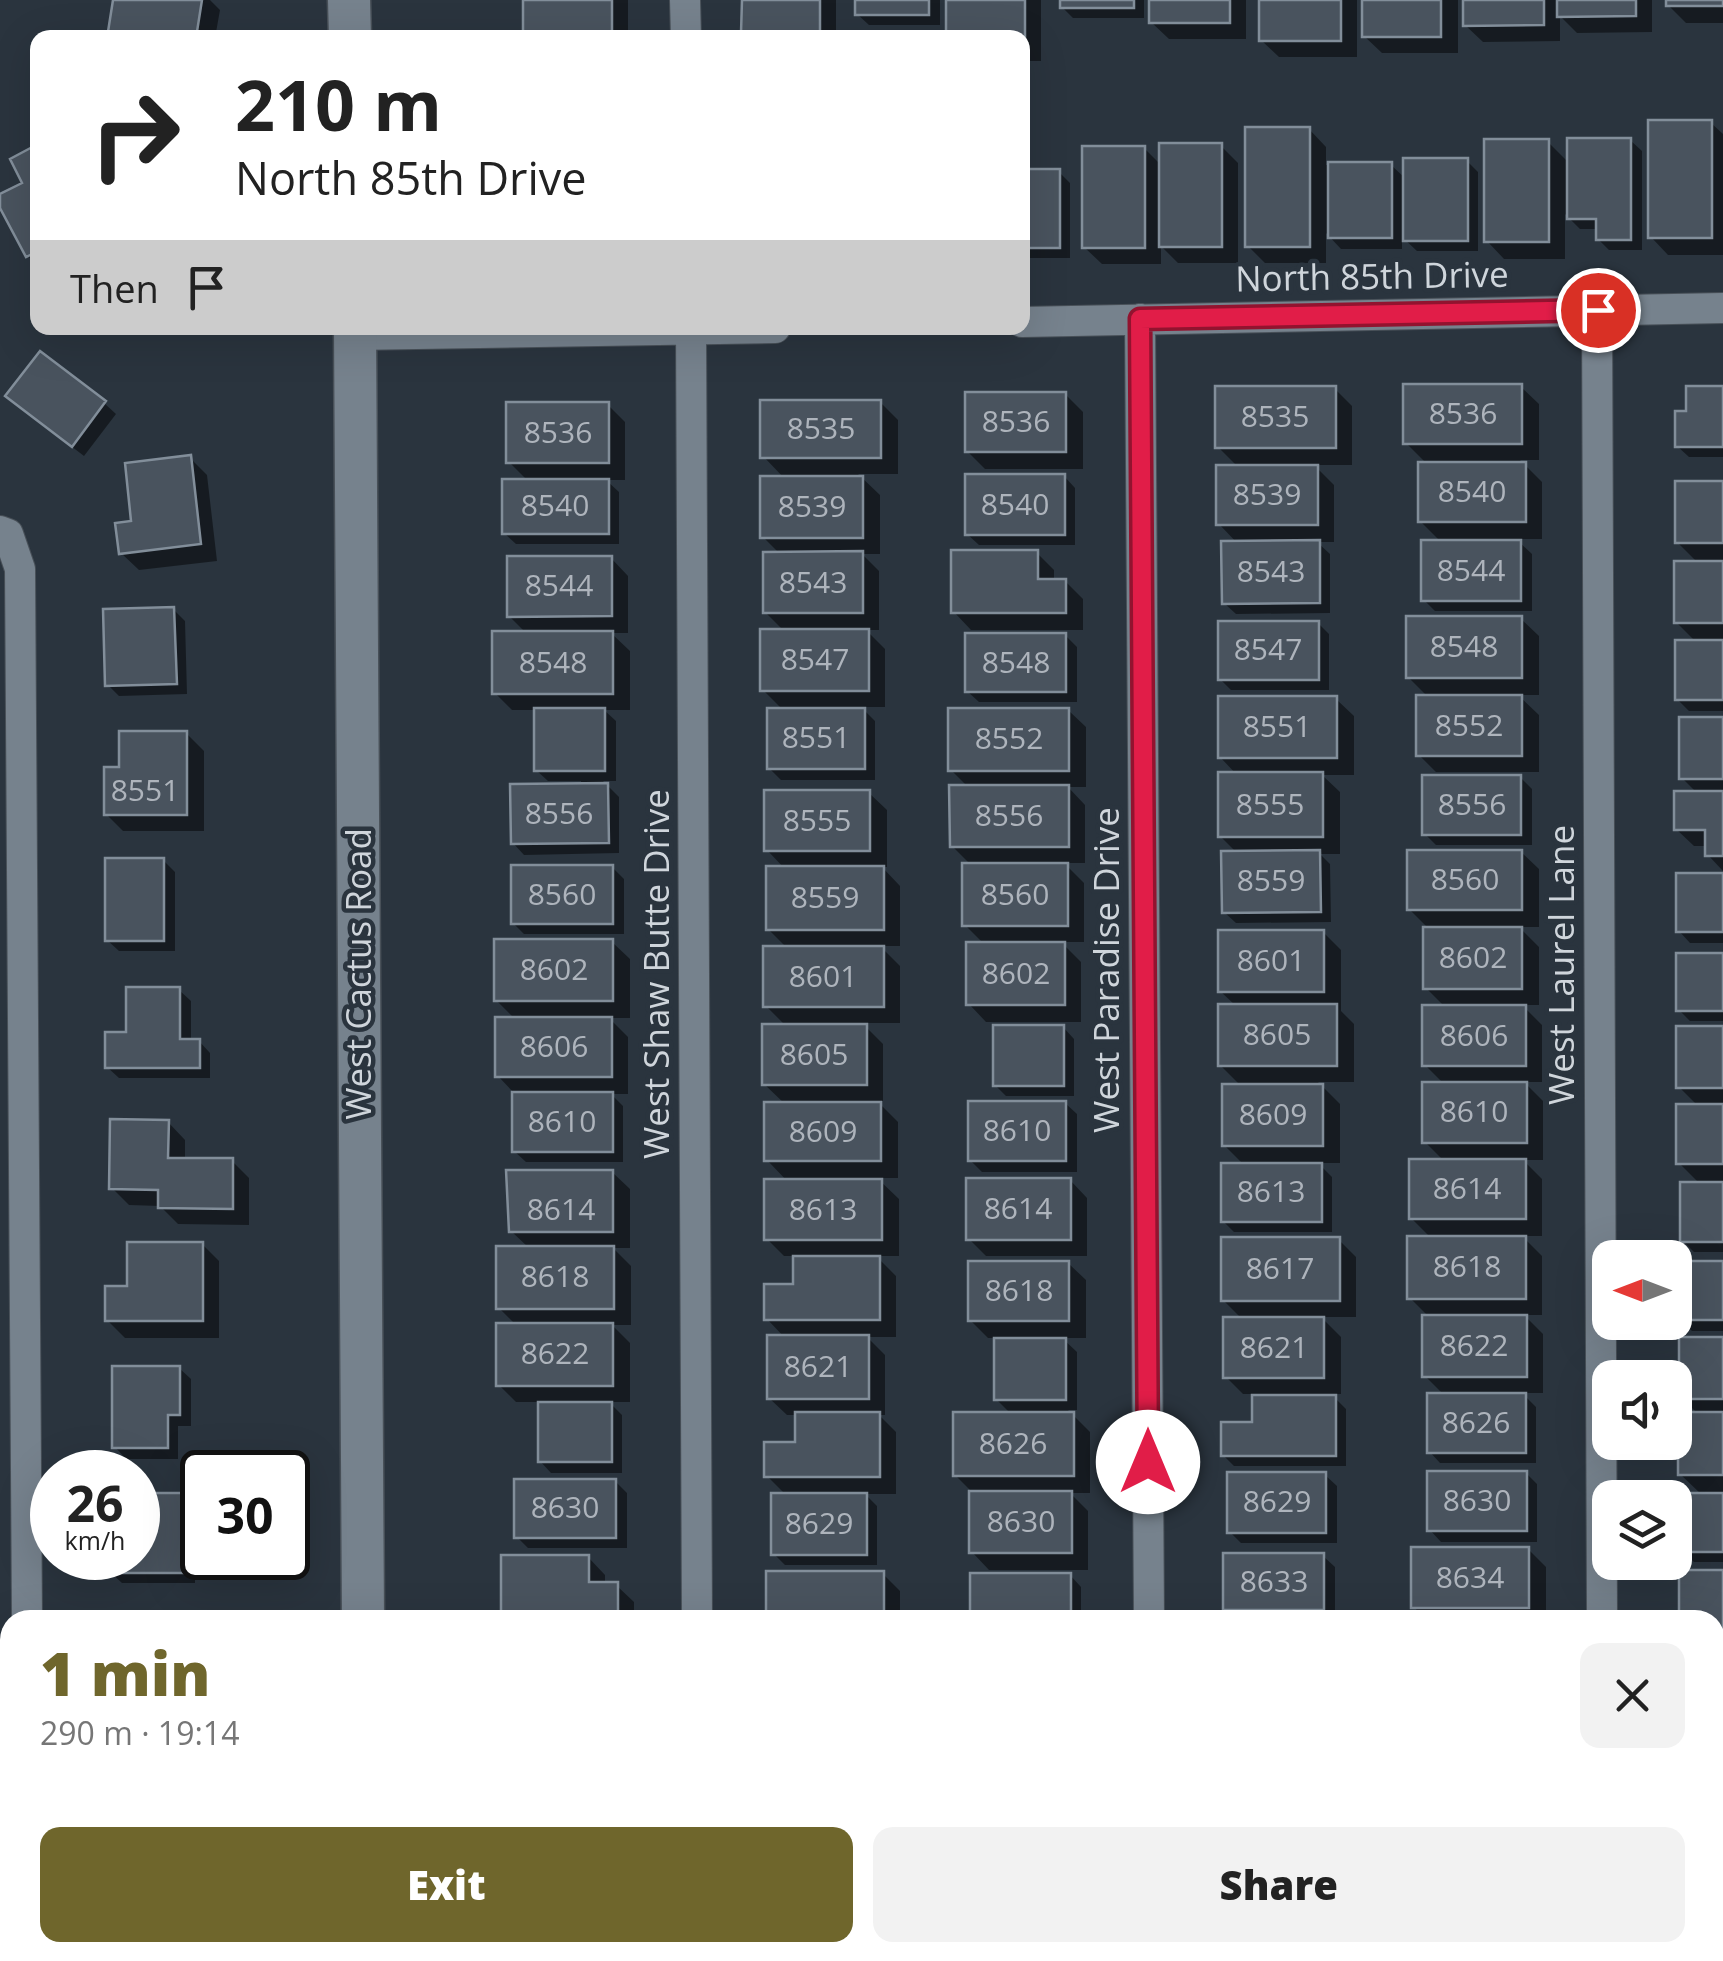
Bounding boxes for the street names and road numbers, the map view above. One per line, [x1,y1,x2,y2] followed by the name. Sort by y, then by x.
[1235,250,1509,301] street label: North 85th Drive
[632,789,679,1159] street label: West Shaw Butte Drive
[1082,807,1129,1133] street label: West Paradise Drive
[1537,825,1584,1105] street label: West Laurel Lane
[334,828,381,1120] street label: West Cactus Road

